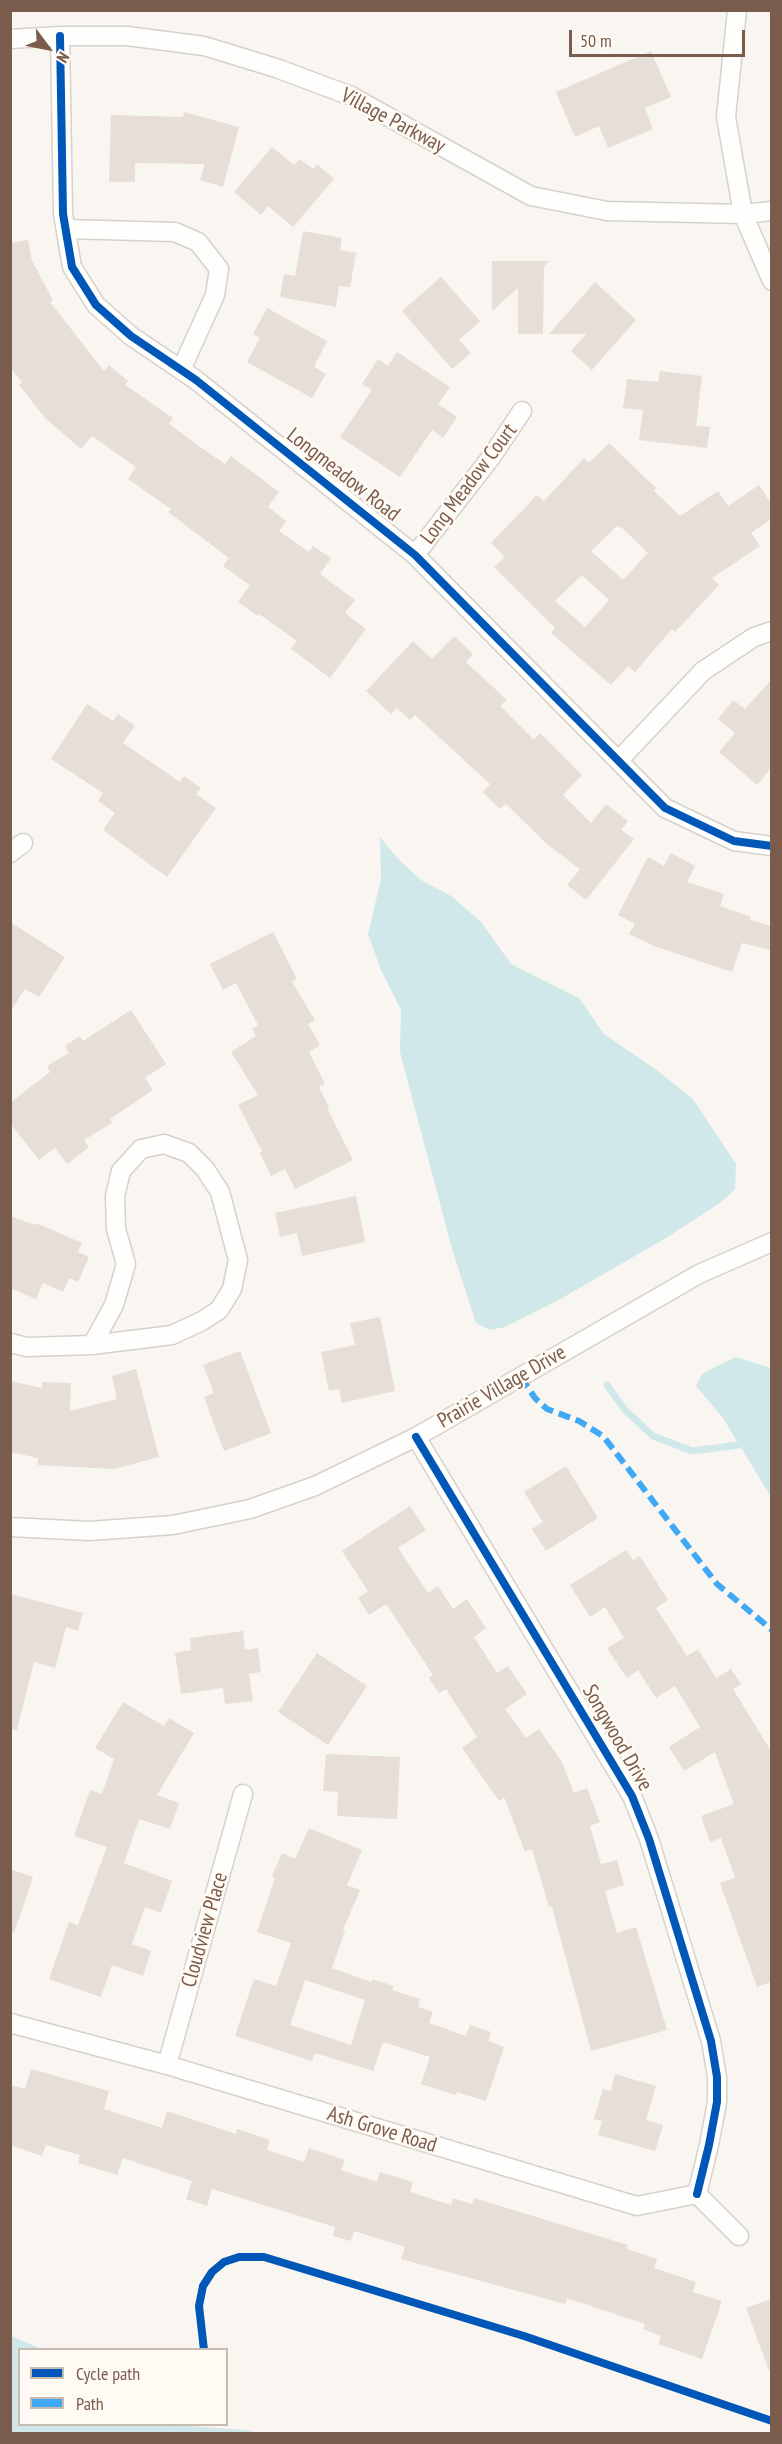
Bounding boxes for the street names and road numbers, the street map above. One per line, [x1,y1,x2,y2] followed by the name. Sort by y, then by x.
[337,83,449,159] street label: Village Parkway
[416,419,522,549] street label: Long Meadow Court
[281,423,405,527] street label: Longmeadow Road
[433,1340,571,1434] street label: Prairie Village Drive
[576,1680,658,1796] street label: Songwood Drive
[177,1870,233,1990] street label: Cloudview Place
[324,2101,440,2159] street label: Ash Grove Road

